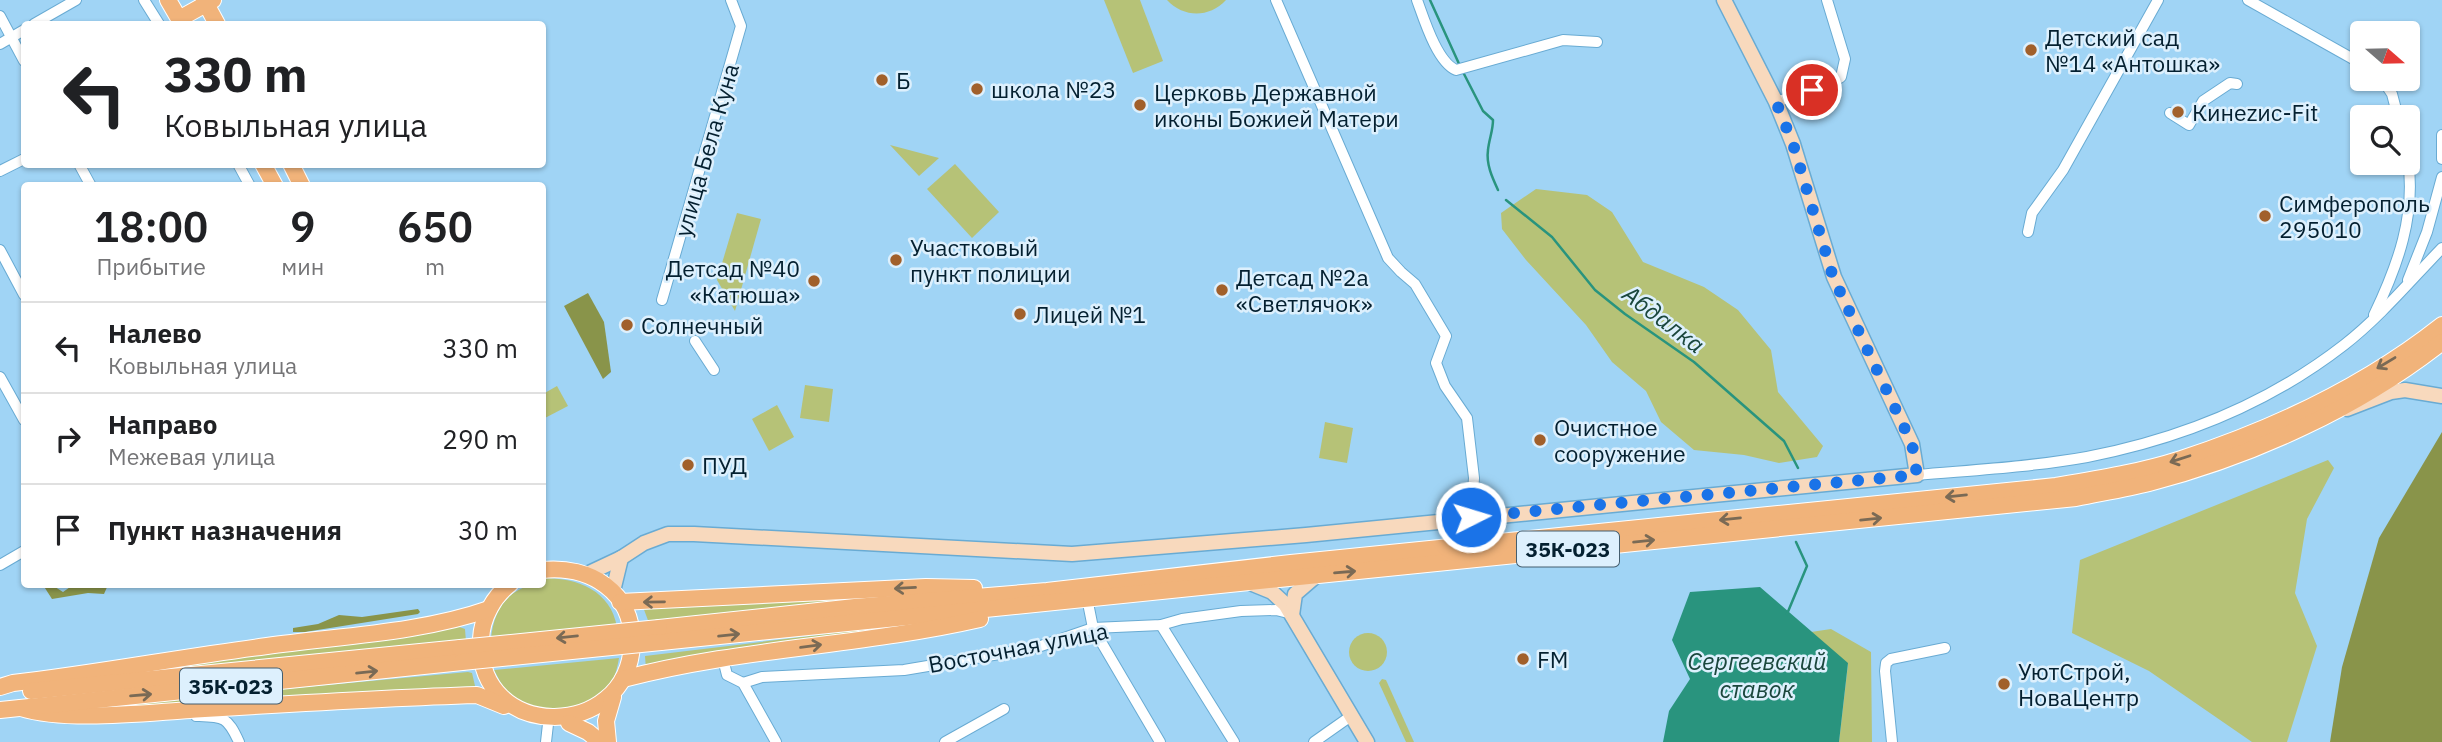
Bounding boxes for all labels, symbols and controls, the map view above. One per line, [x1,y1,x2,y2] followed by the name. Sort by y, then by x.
[2350,21,2420,91] north arrow
[2350,21,2420,175] map controls
[2045,22,2220,78] place label: Детский сад №14 «Антошка»
[164,42,308,105] text: 330 m
[2023,42,2039,58] marker: Детский сад №14 «Антошка»
[49,49,140,140] icon: left
[667,60,745,240] street label: улица Бела Куна
[1782,60,1842,120] pin
[896,65,911,95] place label: Б
[1793,71,1831,109] icon: arrive
[874,72,890,88] marker: Б
[991,74,1116,104] place label: школа №23
[1154,77,1399,133] place label: Церковь Державной иконы Божией Матери
[969,81,985,97] marker: школа №23
[1132,97,1148,113] marker: Церковь Державной иконы Божией Матери
[2192,97,2318,127] place label: Кинеzис-Fit
[164,104,427,146] text: Ковыльная улица
[2170,104,2186,120] marker: Кинеzис-Fit
[2350,105,2420,175] button: search
[2279,188,2430,244] place label: Симферополь 295010
[94,199,208,254] text: 18:00
[290,199,315,254] text: 9
[397,199,473,254] text: 650
[2257,208,2273,224] marker: Симферополь 295010
[910,232,1070,288] place label: Участковый пункт полиции
[96,251,206,281] text: Прибытие
[281,251,324,281] text: мин
[425,251,445,281] text: m
[888,252,904,268] marker: Участковый пункт полиции
[666,253,800,309] place label: Детсад №40 «Катюша»
[1236,262,1373,318] place label: Детсад №2а «Светлячок»
[806,273,822,289] marker: Детсад №40 «Катюша»
[1616,277,1712,360] water label: Абдалка
[1214,282,1230,298] marker: Детсад №2а «Светлячок»
[1034,299,1146,329] place label: Лицей №1
[1012,306,1028,322] marker: Лицей №1
[641,310,763,340] place label: Солнечный
[108,316,202,350] text: Налево
[619,317,635,333] marker: Солнечный
[49,329,87,367] icon: left
[442,331,518,365] text: 330 m
[108,350,297,380] text: Ковыльная улица
[2376,356,2396,370] one-way arrow
[108,407,217,441] text: Направо
[1554,412,1686,468] place label: Очистное сооружение
[49,420,87,458] icon: right
[442,422,518,456] text: 290 m
[1532,432,1548,448] marker: Очистное сооружение
[108,441,275,471] text: Межевая улица
[702,450,747,480] place label: ПУД
[2169,453,2191,466] one-way arrow
[680,457,696,473] marker: ПУД
[1434,480,1508,554] position arrow
[1945,490,1968,503] one-way arrow
[49,511,87,549] icon: arrive
[108,513,342,547] text: Пункт назначения
[458,513,518,547] text: 30 m
[1719,513,1742,526] one-way arrow
[1859,513,1882,526] one-way arrow
[1517,532,1619,566] road number: 35К-023
[1633,535,1655,548] one-way arrow
[1333,566,1356,579] one-way arrow
[894,582,917,595] one-way arrow
[642,595,665,608] one-way arrow
[926,615,1110,679] street label: Восточная улица
[717,628,739,641] one-way arrow
[556,631,579,644] one-way arrow
[799,639,822,652] one-way arrow
[1537,644,1569,674] place label: FM
[1687,645,1827,705] water label: Сергеевский ставок
[1515,651,1531,667] marker: FM
[2018,656,2139,712] place label: УютСтрой, НоваЦентр
[355,665,378,678] one-way arrow
[180,668,282,704] road number: 35К-023
[1996,676,2012,692] marker: УютСтрой, НоваЦентр
[129,688,152,701] one-way arrow

